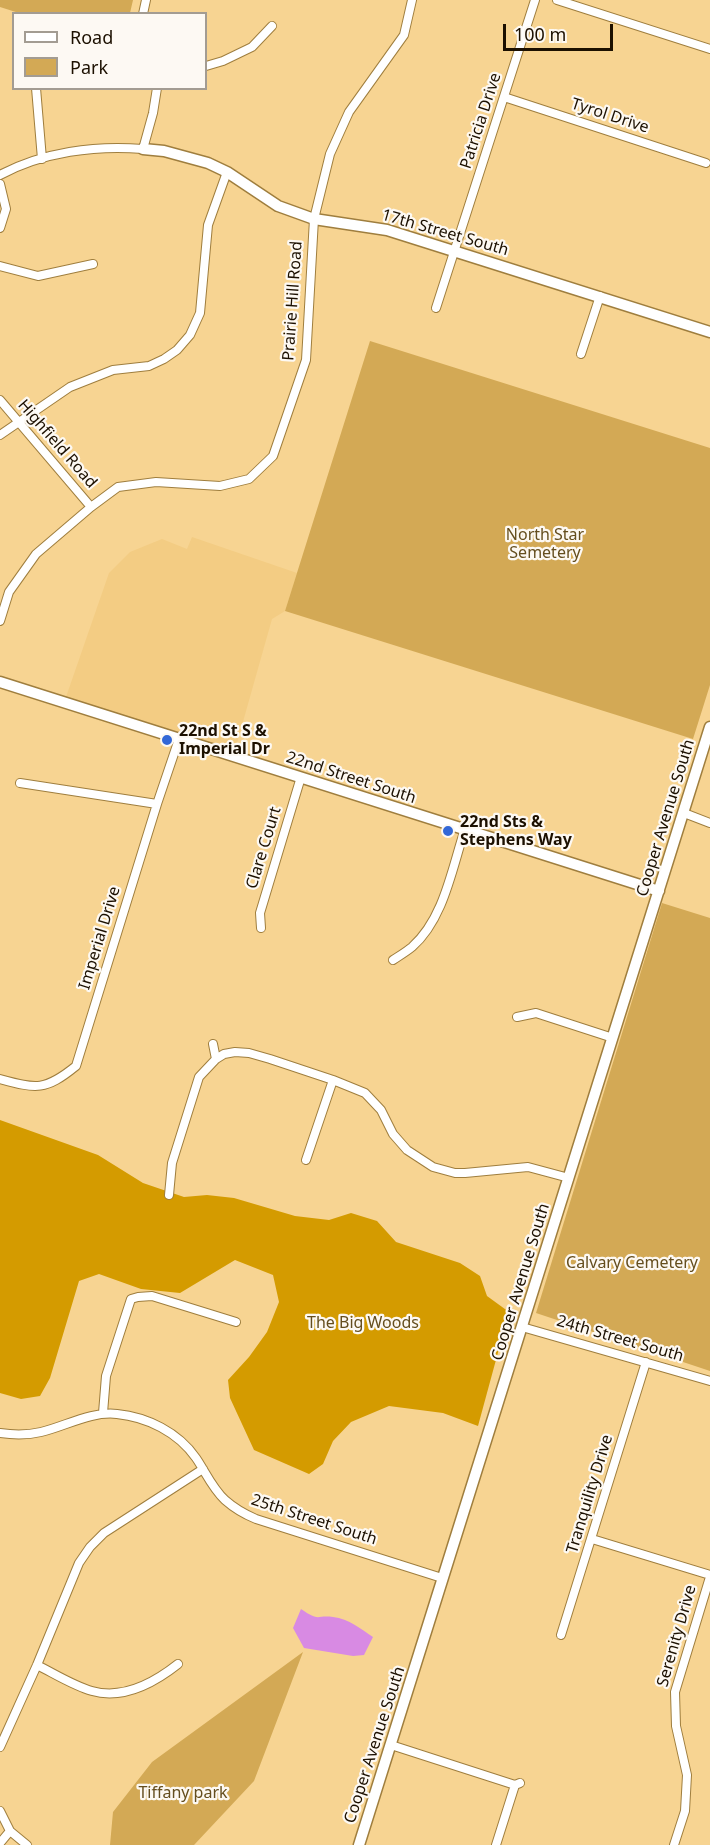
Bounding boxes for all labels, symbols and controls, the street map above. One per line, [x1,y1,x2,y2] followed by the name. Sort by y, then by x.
[12,12,207,90] legend
[506,12,616,50] scale bar
[514,22,566,46] text: 100 m
[70,25,113,49] text: Road
[70,55,108,79] text: Park
[456,71,506,171] street label: Patricia Drive
[569,94,651,138] street label: Tyrol Drive
[379,206,511,260] street label: 17th Street South
[279,241,307,361] street label: Prairie Hill Road
[13,396,101,492] street label: Highfield Road
[506,525,584,563] park label: North Star Semetery
[179,721,270,759] place label: 22nd St S & Imperial Dr
[160,733,174,747] marker: 22nd St S & Imperial Dr
[633,737,699,899] street label: Cooper Avenue South
[284,748,418,808] street label: 22nd Street South
[242,805,286,891] street label: Clare Court
[460,812,572,850] place label: 22nd Sts & Stephens Way
[441,824,455,838] marker: 22nd Sts & Stephens Way
[75,884,125,992] street label: Imperial Drive
[488,1201,554,1363] street label: Cooper Avenue South
[566,1253,698,1273] park label: Calvary Cemetery
[554,1312,686,1366] street label: 24th Street South
[307,1313,419,1333] park label: The Big Woods
[563,1432,617,1556] street label: Tranquility Drive
[249,1491,379,1549] street label: 25th Street South
[653,1583,701,1689] street label: Serenity Drive
[341,1664,409,1826] street label: Cooper Avenue South
[138,1783,228,1803] park label: Tiffany park

